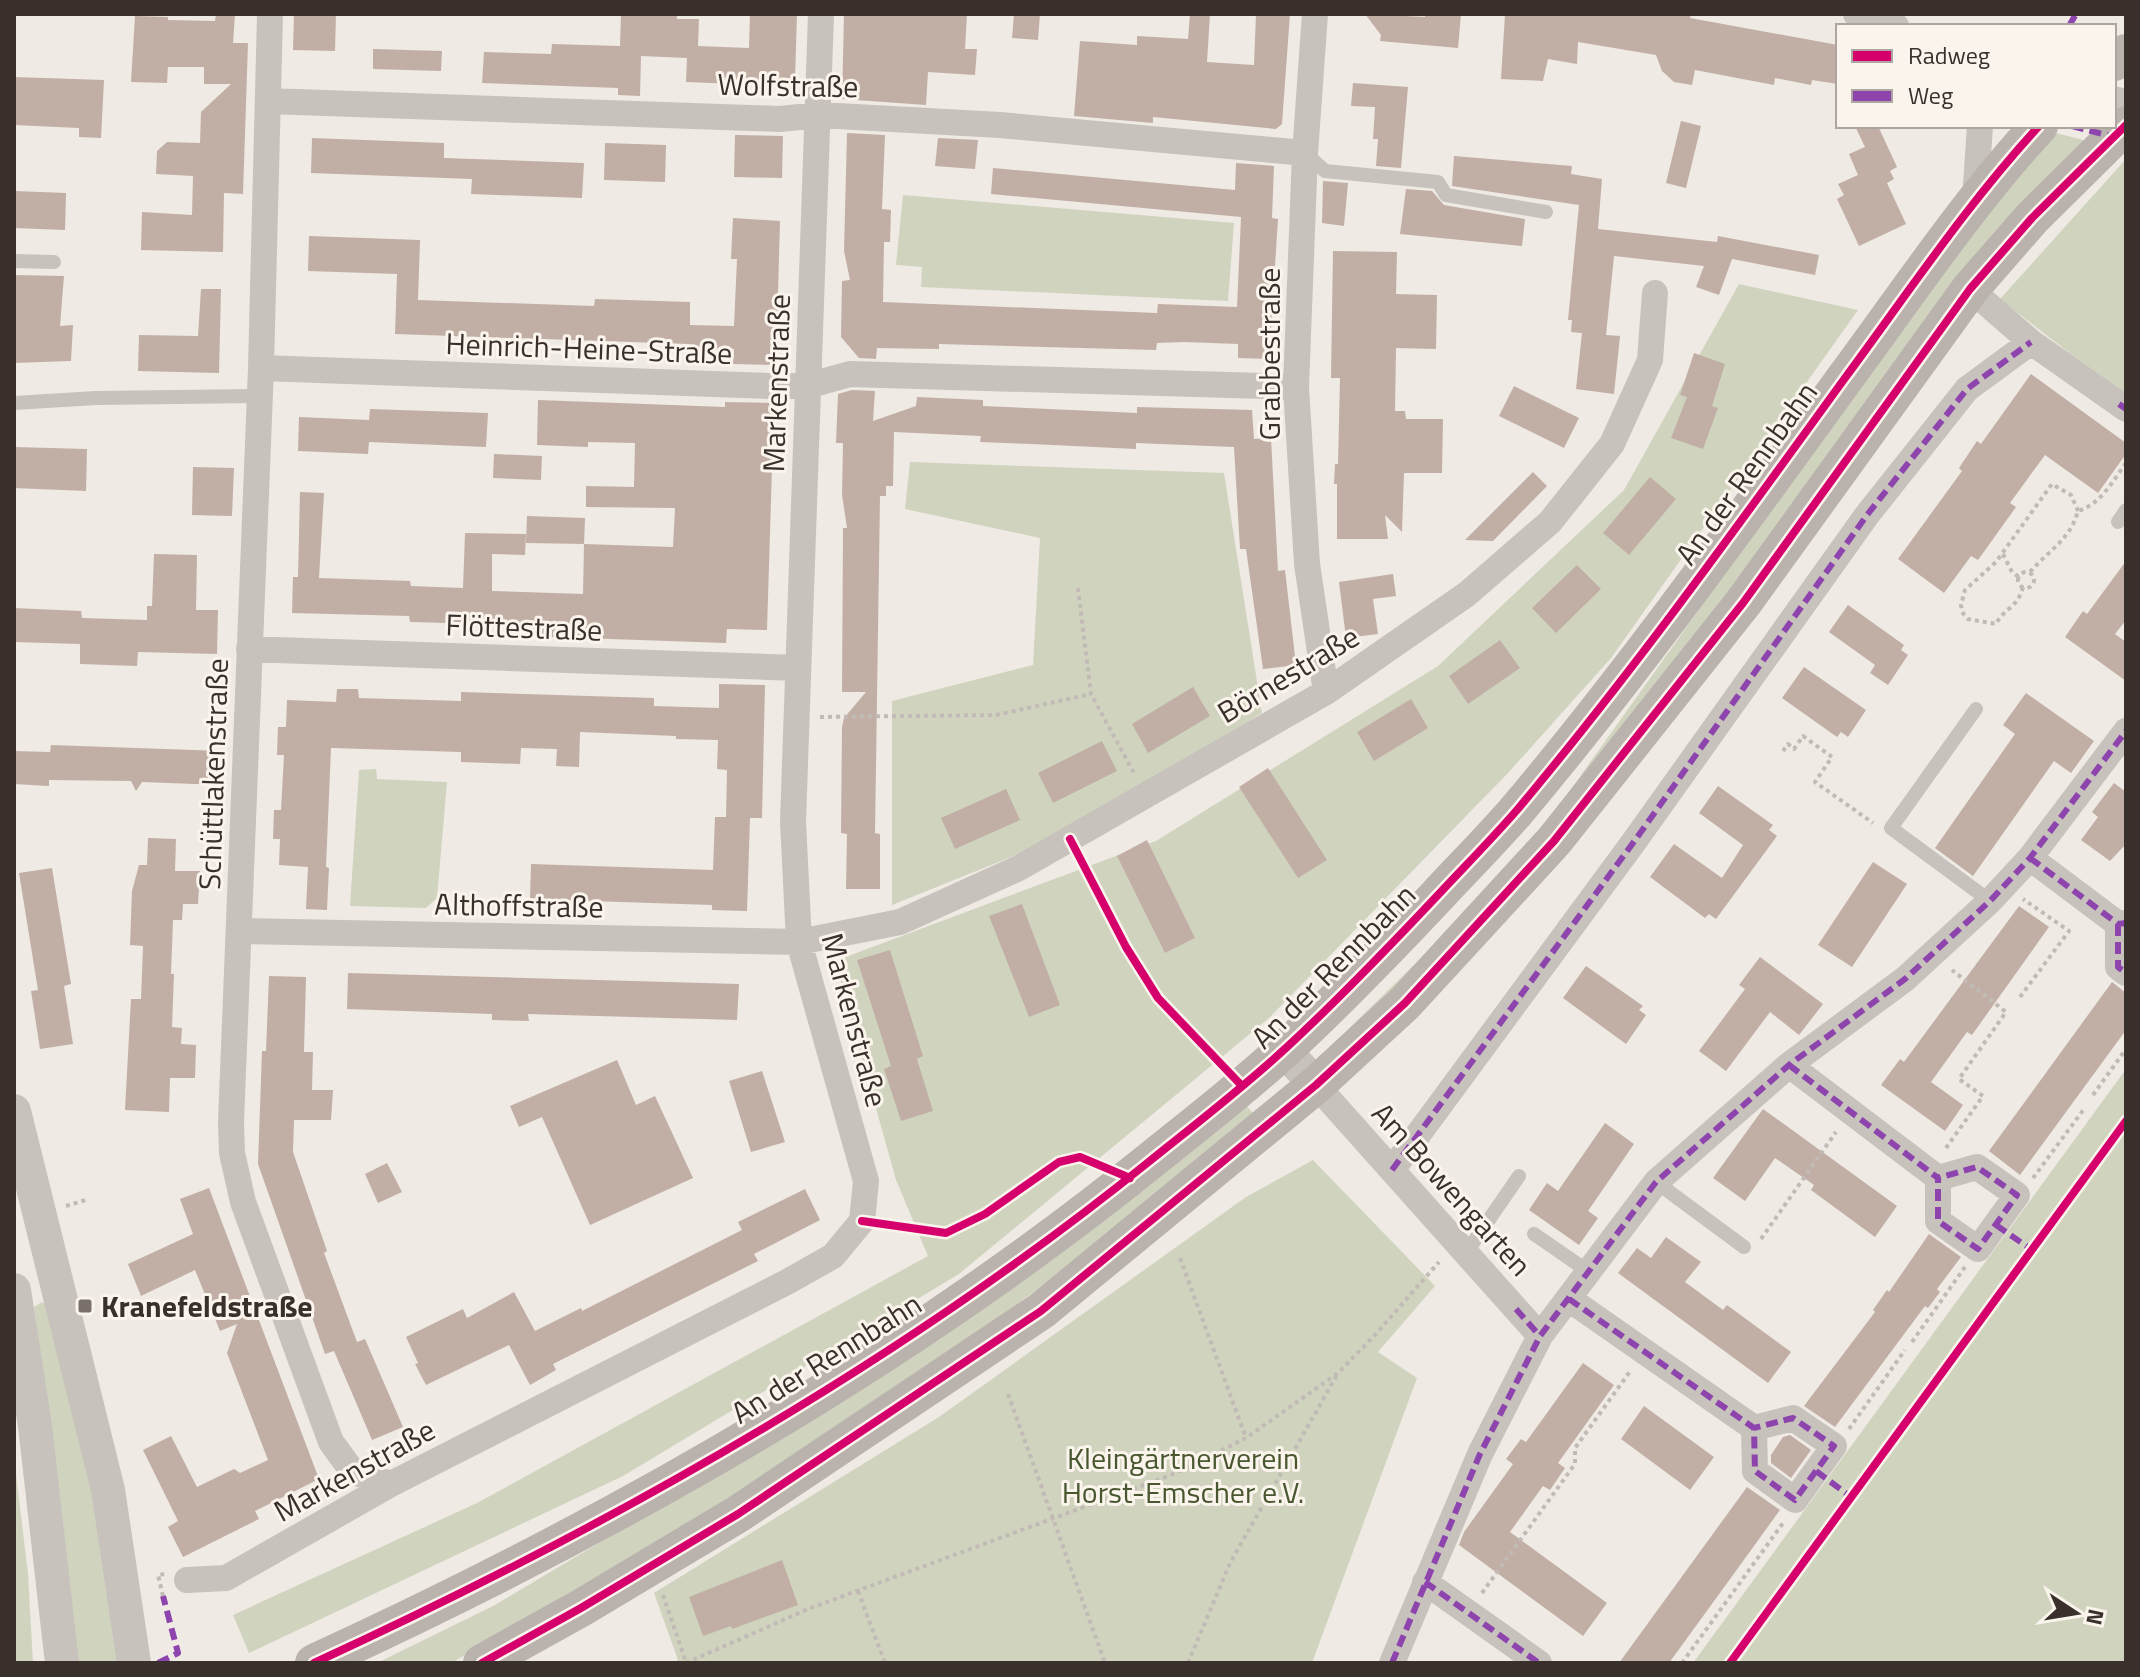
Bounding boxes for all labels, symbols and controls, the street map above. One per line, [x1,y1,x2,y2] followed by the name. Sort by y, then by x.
[1836,24,2116,128] legend
[1908,37,1990,73] text: Radweg
[717,61,859,109] street label: Wolfstraße
[1908,77,1953,113] text: Weg
[1246,268,1292,440] street label: Grabbestraße
[750,293,802,473] street label: Markenstraße
[445,320,733,376] street label: Heinrich-Heine-Straße
[1664,372,1828,574] street label: An der Rennbahn
[445,601,603,653] street label: Flöttestraße
[1208,614,1368,734] street label: Börnestraße
[186,657,240,891] street label: Schüttlakenstraße
[1240,873,1426,1059] street label: An der Rennbahn
[434,881,604,929] street label: Althoffstraße
[810,928,900,1112] street label: Markenstraße
[1361,1092,1543,1286] street label: Am Bowengarten
[722,1281,930,1435] street label: An der Rennbahn
[101,1283,313,1329] place label: Kranefeldstraße
[76,1297,94,1315] marker: Kranefeldstraße
[265,1407,443,1533] street label: Markenstraße
[1062,1435,1304,1515] park label: Kleingärtnerverein Horst-Emscher e.V.
[2036,1573,2116,1653] north arrow
[2077,1606,2114,1628] text: N

